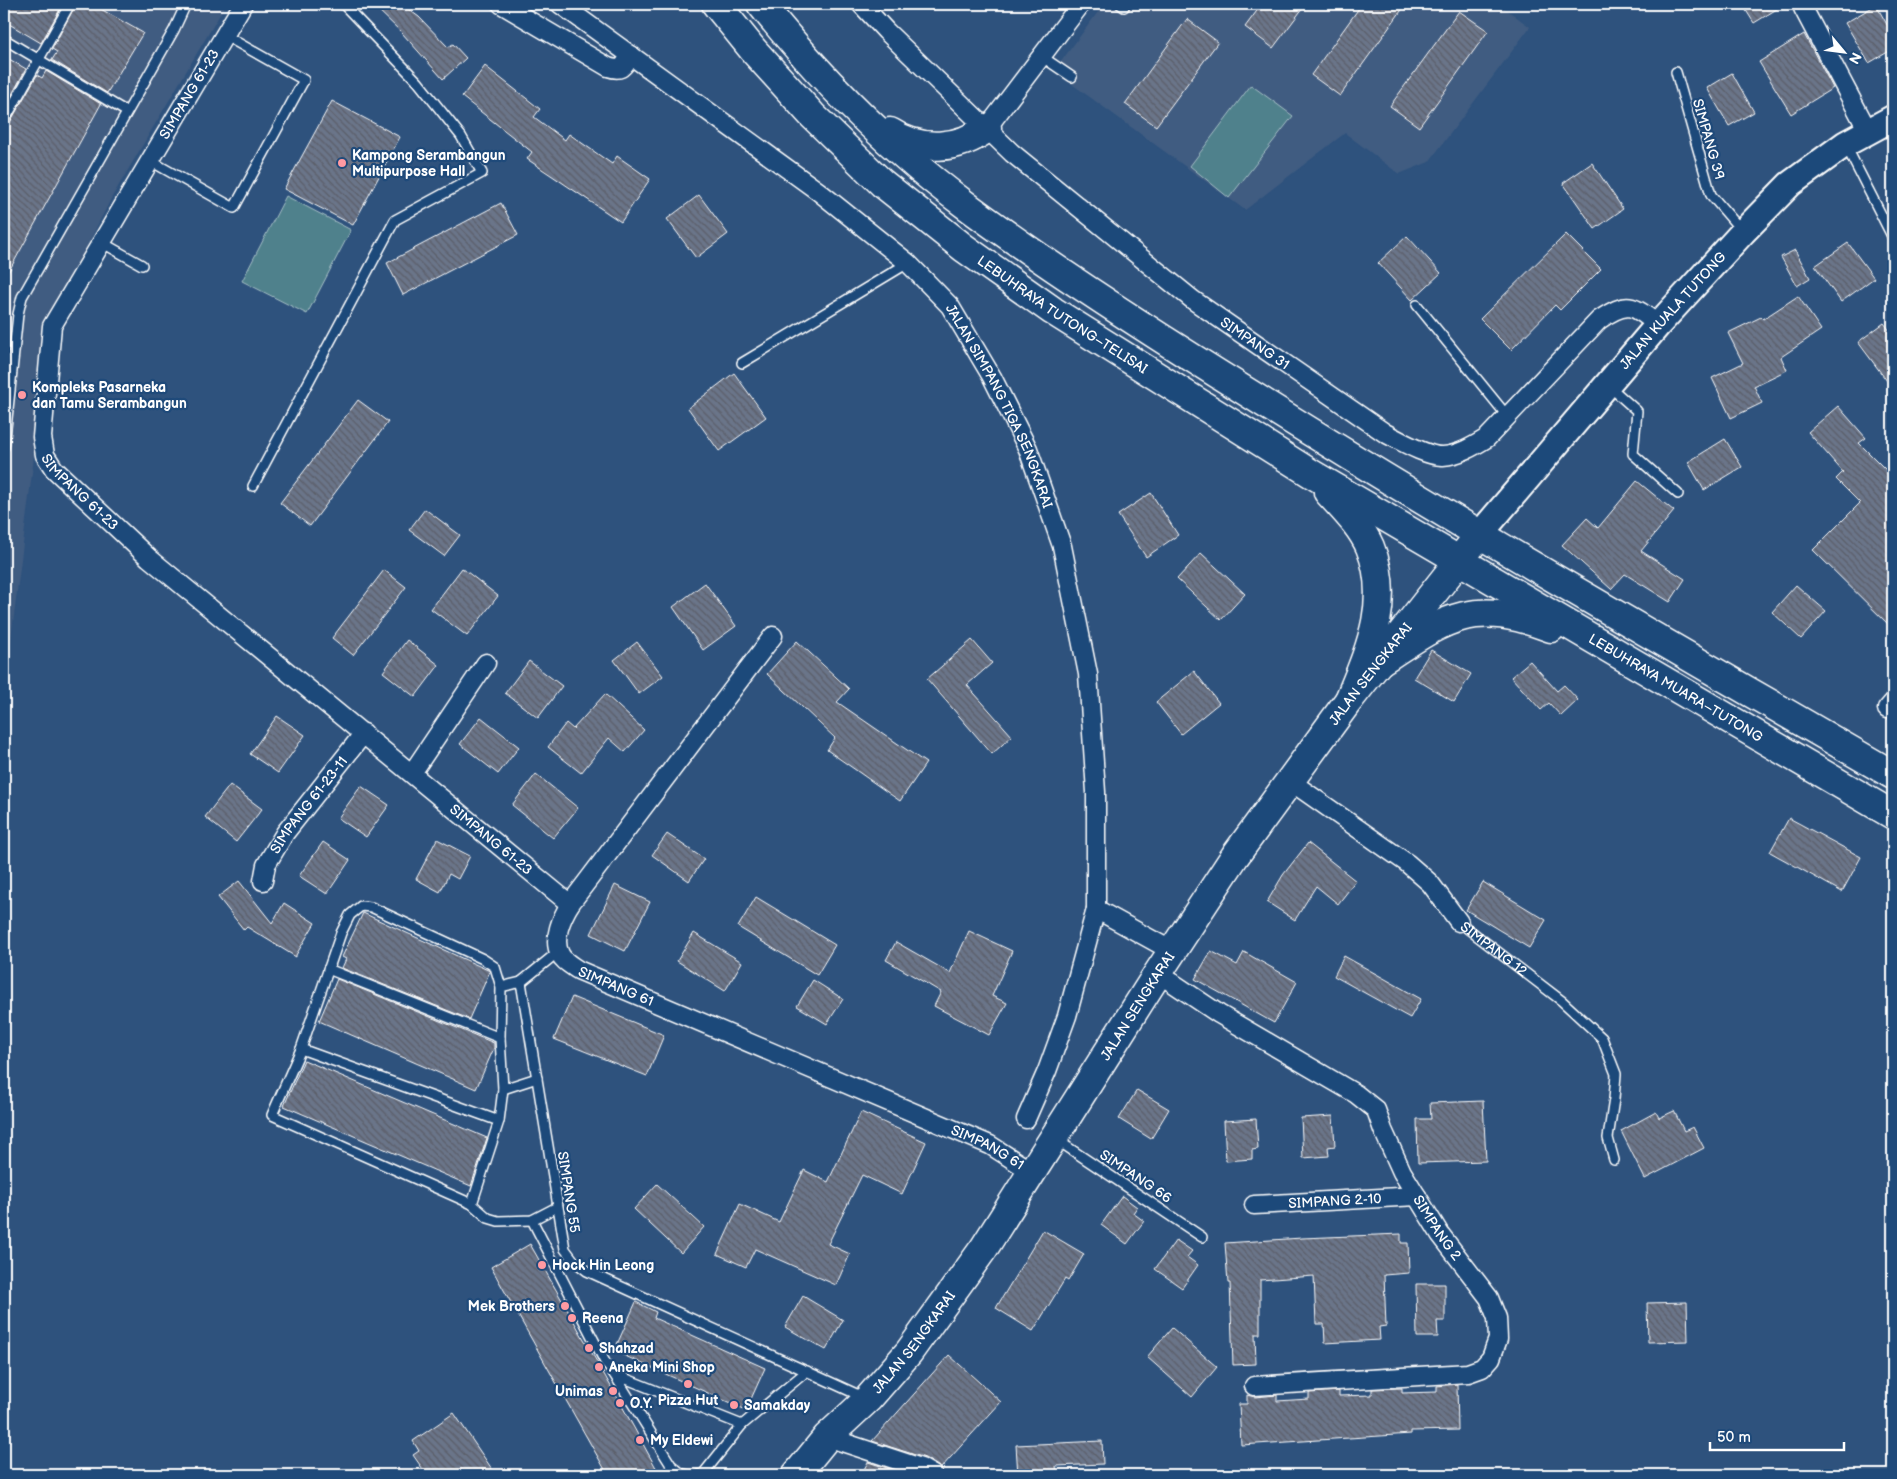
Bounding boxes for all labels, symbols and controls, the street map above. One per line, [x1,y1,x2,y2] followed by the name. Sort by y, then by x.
[1820,28,1870,78] north arrow
[156,46,223,142] street label: SIMPANG 61-23
[1845,49,1865,67] text: N
[1689,97,1728,181] street label: SIMPANG 39
[352,147,506,180] place label: Kampong Serambangun Multipurpose Hall
[336,157,348,169] marker: Kampong Serambangun Multipurpose Hall
[1616,248,1730,373] street label: JALAN KUALA TUTONG
[974,252,1151,377] street label: LEBUHRAYA TUTONG–TELISAI
[942,301,1056,510] street label: JALAN SIMPANG TIGA SENGKARAI
[1217,314,1293,373] street label: SIMPANG 31
[32,379,187,412] place label: Kompleks Pasarneka dan Tamu Serambangun
[16,389,28,401] marker: Kompleks Pasarneka dan Tamu Serambangun
[37,451,122,534] street label: SIMPANG 61-23
[1326,619,1416,729] street label: JALAN SENGKARAI
[1585,630,1766,746] street label: LEBUHRAYA MUARA–TUTONG
[267,753,351,857] street label: SIMPANG 61-23-11
[446,801,536,879] street label: SIMPANG 61-23
[1457,918,1531,981] street label: SIMPANG 12
[1097,949,1178,1064] street label: JALAN SENGKARAI
[576,963,656,1010] street label: SIMPANG 61
[948,1121,1027,1174] street label: SIMPANG 61
[1096,1146,1175,1207] street label: SIMPANG 66
[554,1150,583,1234] street label: SIMPANG 55
[1288,1190,1382,1212] street label: SIMPANG 2-10
[1409,1192,1465,1264] street label: SIMPANG 2
[552,1257,654,1274] place label: Hock Hin Leong
[536,1259,548,1271] marker: Hock Hin Leong
[869,1288,959,1397] street label: JALAN SENGKARAI
[468,1298,555,1315] place label: Mek Brothers
[559,1300,571,1312] marker: Mek Brothers
[582,1310,624,1327] place label: Reena
[566,1312,578,1324] marker: Reena
[599,1340,654,1357] place label: Shahzad
[583,1342,595,1354] marker: Shahzad
[608,1359,715,1376] place label: Aneka Mini Shop
[593,1361,605,1373] marker: Aneka Mini Shop
[682,1378,694,1390] marker: Pizza Hut
[555,1383,603,1400] place label: Unimas
[607,1385,619,1397] marker: Unimas
[658,1392,718,1409] place label: Pizza Hut
[630,1395,653,1412] place label: O.Y.
[614,1397,626,1409] marker: O.Y.
[744,1397,811,1414] place label: Samakday
[728,1399,740,1411] marker: Samakday
[1710,1419,1843,1451] scale bar
[1717,1428,1751,1447] text: 50 m
[650,1432,713,1449] place label: My Eldewi
[634,1434,646,1446] marker: My Eldewi

